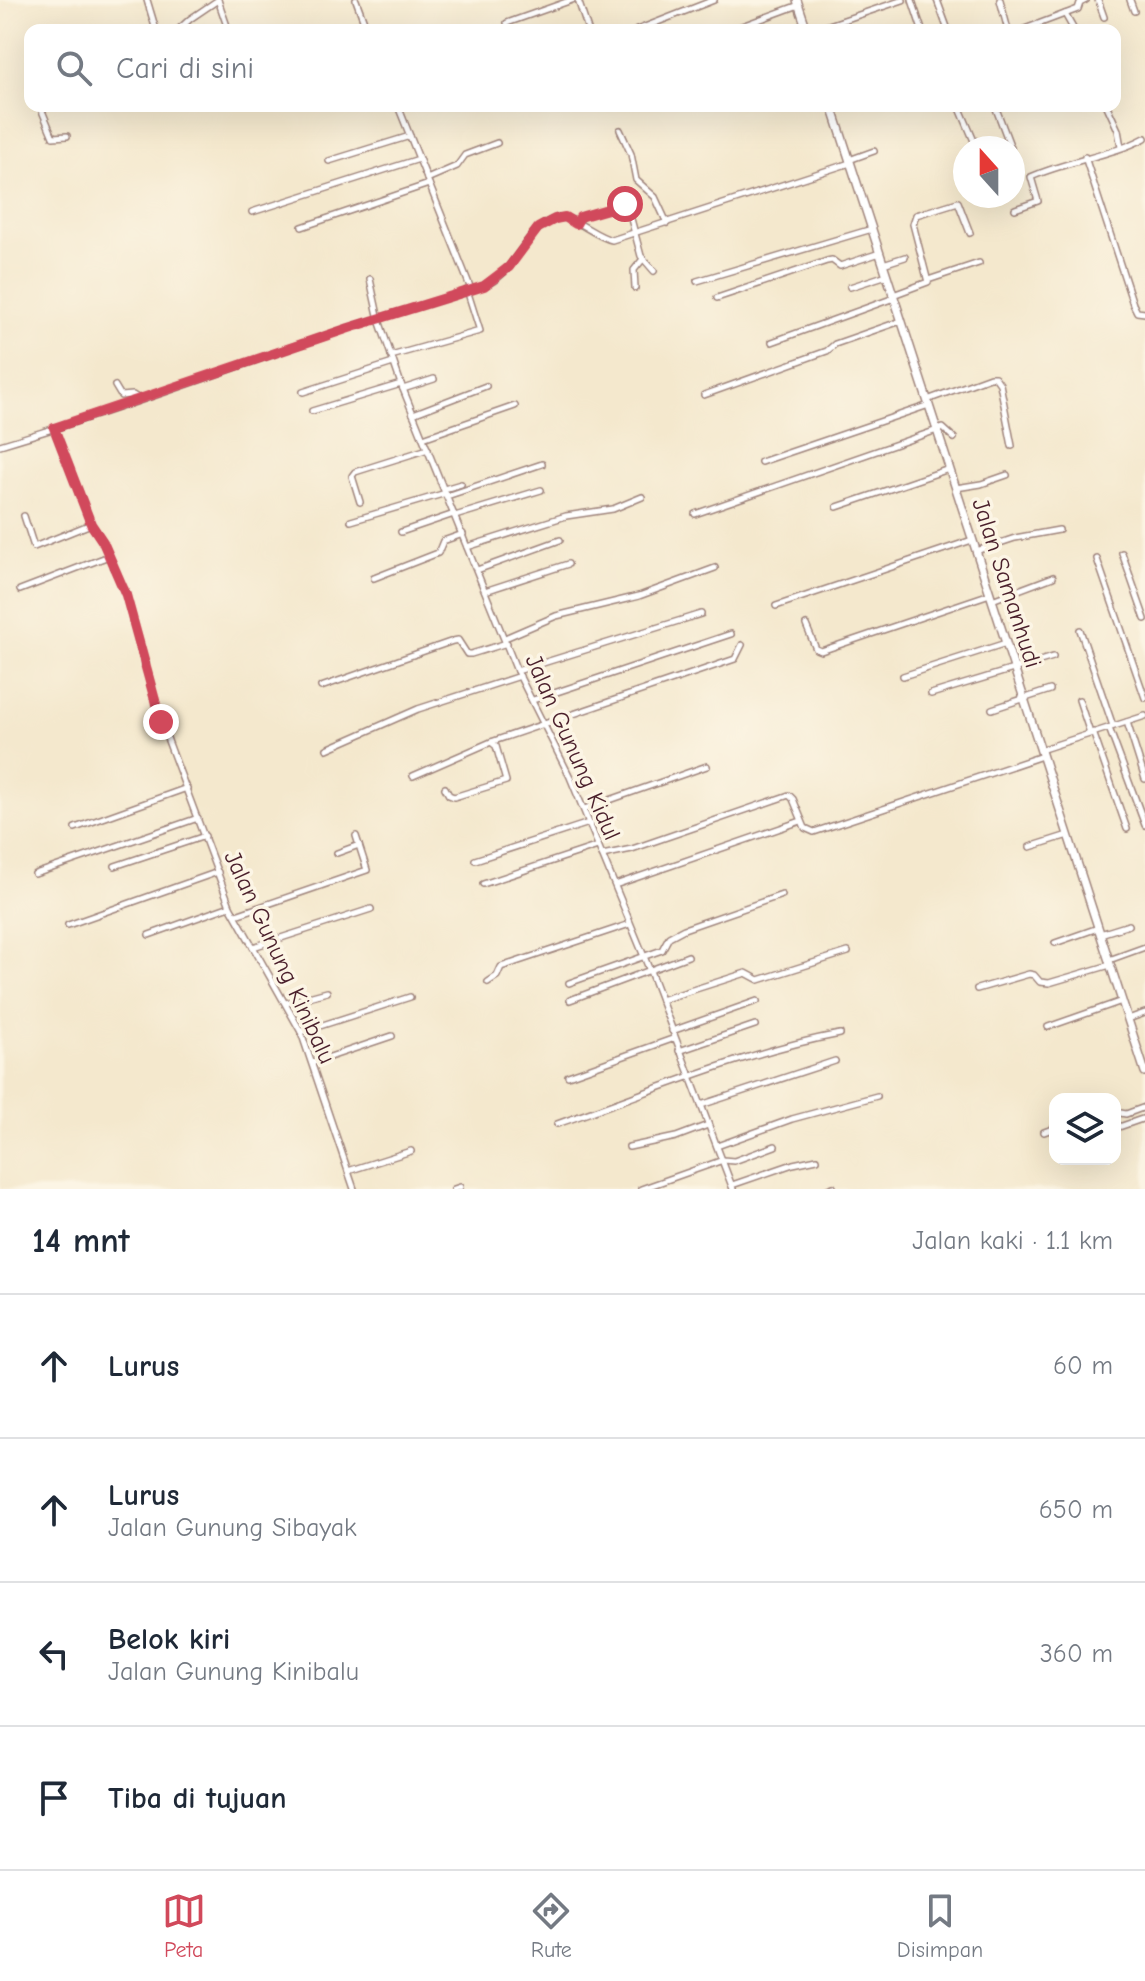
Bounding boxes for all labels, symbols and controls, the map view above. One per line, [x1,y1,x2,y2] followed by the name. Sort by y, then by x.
[24,24,1121,112] search box
[52,46,96,90] icon: search
[116,51,254,86] text: Cari di sini
[953,136,1025,208] north arrow
[607,186,643,222] route start
[966,495,1048,671] street label: Jalan Samanhudi
[519,650,627,844] street label: Jalan Gunung Kidul
[143,704,179,740] route end
[218,846,342,1068] street label: Jalan Gunung Kinibalu
[1049,1093,1121,1165] map controls
[1049,1093,1121,1165] button: layers
[32,1221,130,1261] text: 14 mnt
[912,1226,1113,1256] text: Jalan kaki · 1.1 km
[32,1344,76,1388] icon: ahead
[108,1349,179,1384] text: Lurus
[1053,1351,1113,1381] text: 60 m
[108,1478,179,1513] text: Lurus
[32,1488,76,1532] icon: ahead
[1039,1495,1113,1525] text: 650 m
[108,1513,357,1543] text: Jalan Gunung Sibayak
[108,1622,230,1657] text: Belok kiri
[32,1632,76,1676] icon: left
[1040,1639,1113,1669] text: 360 m
[108,1657,359,1687] text: Jalan Gunung Kinibalu
[32,1776,76,1820] icon: arrive
[108,1781,287,1816] text: Tiba di tujuan
[162,1889,206,1963] tab: Peta
[529,1889,573,1963] tab: Rute
[897,1889,983,1963] tab: Disimpan

